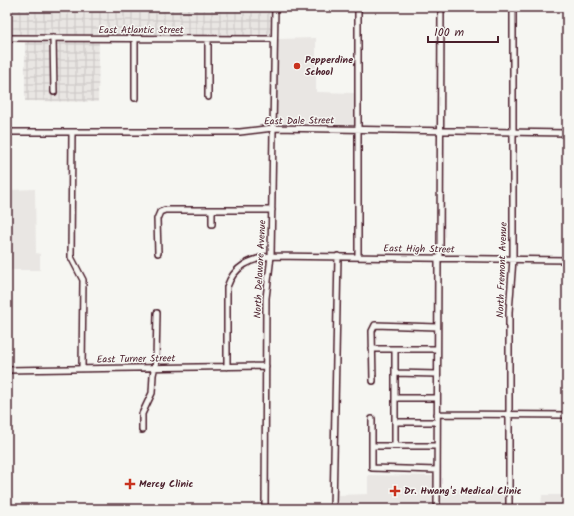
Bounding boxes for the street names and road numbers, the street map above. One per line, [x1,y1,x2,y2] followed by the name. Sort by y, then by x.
[98,22,184,38] street label: East Atlantic Street
[264,112,334,130] street label: East Dale Street
[249,219,271,319] street label: North Delaware Avenue
[492,221,512,318] street label: North Fremont Avenue
[383,240,455,258] street label: East High Street
[97,350,176,368] street label: East Turner Street

